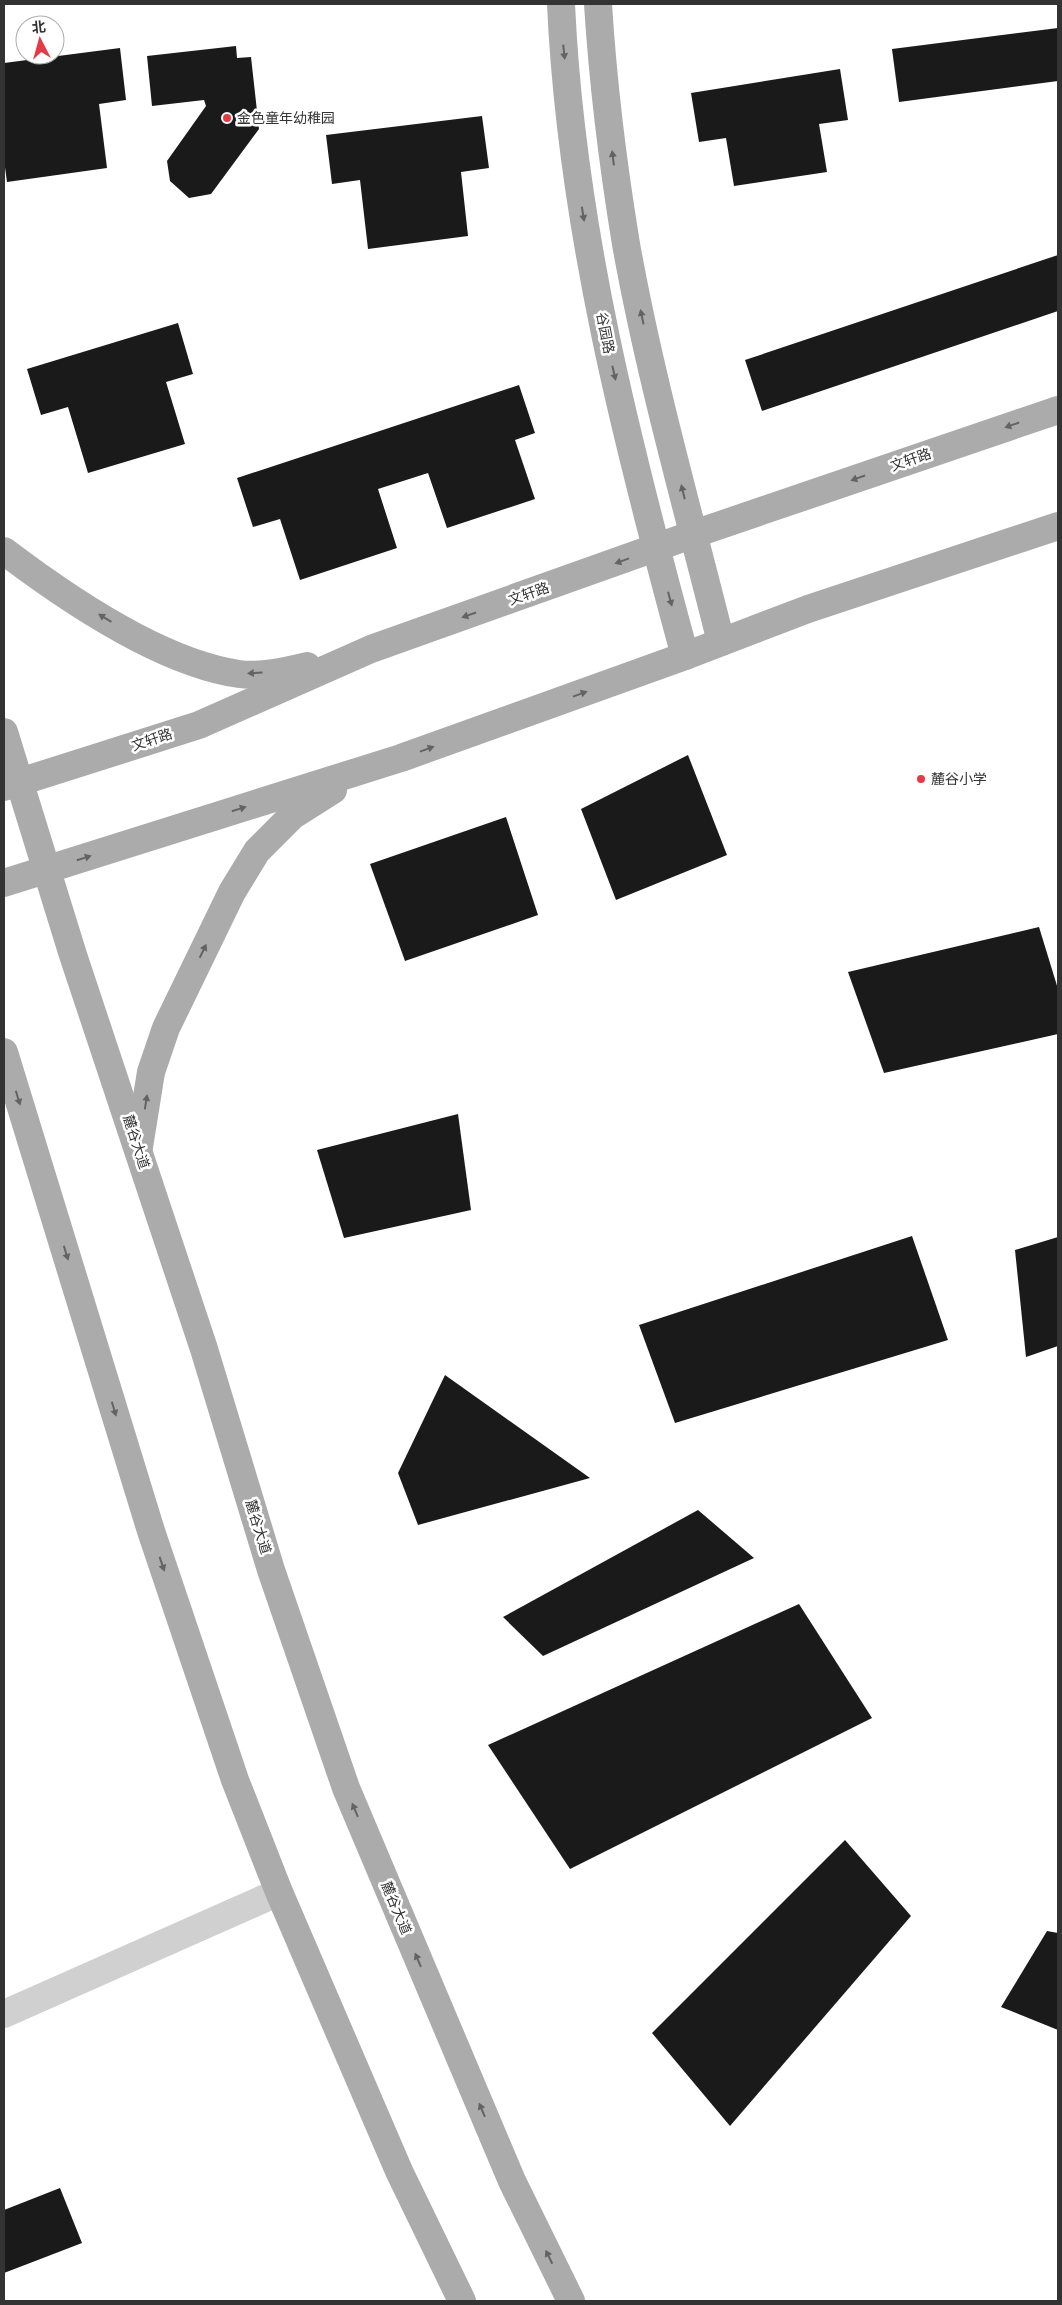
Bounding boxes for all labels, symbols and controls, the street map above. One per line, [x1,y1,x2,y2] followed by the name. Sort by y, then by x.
[15,15,65,65] north arrow
[31,18,47,37] text: 北
[561,45,569,61] one-way arrow
[237,110,335,127] place label: 金色童年幼稚园
[221,112,233,124] marker: 金色童年幼稚园
[609,149,617,165] one-way arrow
[580,206,588,222] one-way arrow
[637,309,645,325] one-way arrow
[593,311,617,355] street label: 谷园路
[610,366,618,381] one-way arrow
[1004,421,1019,429] one-way arrow
[888,445,934,475] street label: 文轩路
[851,475,866,482] one-way arrow
[679,485,687,500] one-way arrow
[615,557,630,565] one-way arrow
[506,579,552,609] street label: 文轩路
[666,591,674,606] one-way arrow
[461,611,476,619] one-way arrow
[99,613,112,622] one-way arrow
[247,670,263,678] one-way arrow
[573,690,588,698] one-way arrow
[129,725,175,755] street label: 文轩路
[420,745,435,753] one-way arrow
[931,771,987,788] place label: 麓谷小学
[915,773,927,785] marker: 麓谷小学
[231,805,246,813] one-way arrow
[76,853,91,861] one-way arrow
[199,944,207,958] one-way arrow
[15,1091,23,1106] one-way arrow
[143,1094,151,1110] one-way arrow
[119,1113,153,1171] street label: 麓谷大道
[63,1246,71,1261] one-way arrow
[110,1401,118,1416] one-way arrow
[242,1498,274,1556] street label: 麓谷大道
[158,1557,166,1572] one-way arrow
[351,1802,359,1817] one-way arrow
[377,1879,415,1937] street label: 麓谷大道
[414,1953,422,1967] one-way arrow
[477,2103,485,2117] one-way arrow
[545,2250,553,2265] one-way arrow

